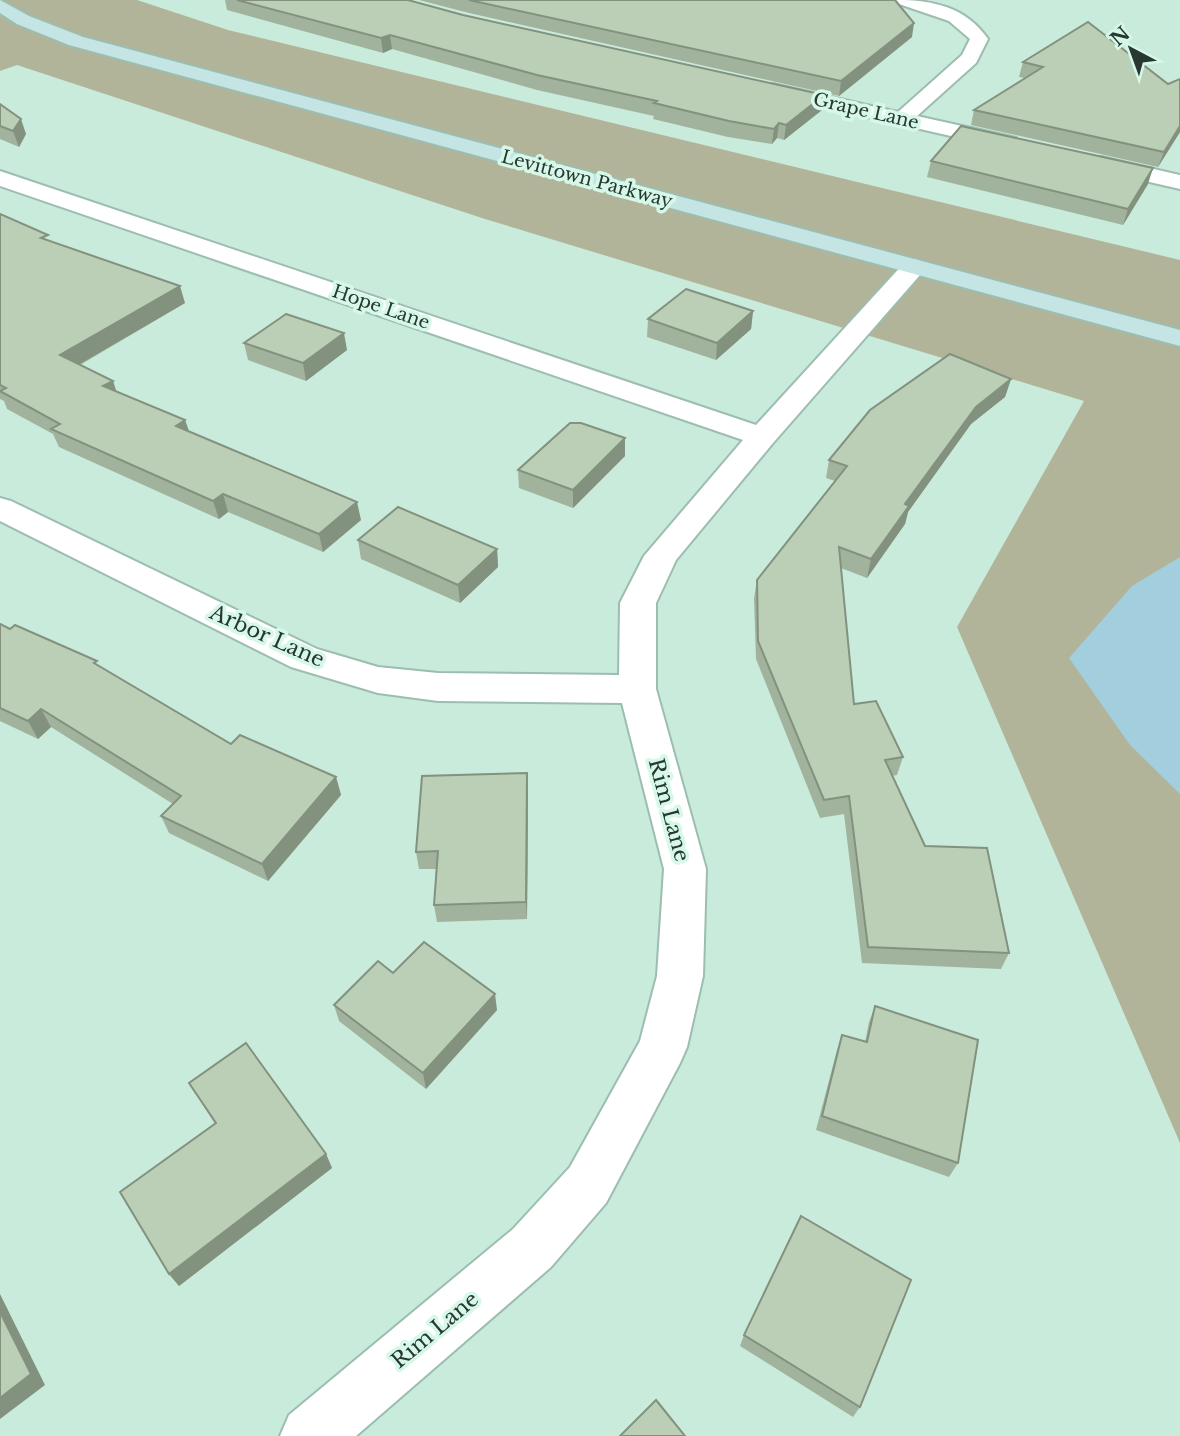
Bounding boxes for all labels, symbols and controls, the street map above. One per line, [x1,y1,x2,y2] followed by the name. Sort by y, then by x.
[1096,14,1166,84] north arrow
[1106,22,1135,51] text: N
[811,88,921,134] street label: Grape Lane
[499,146,675,213] street label: Levittown Parkway
[329,280,433,334] street label: Hope Lane
[205,599,328,673] street label: Arbor Lane
[643,756,695,864] street label: Rim Lane
[386,1286,484,1374] street label: Rim Lane

